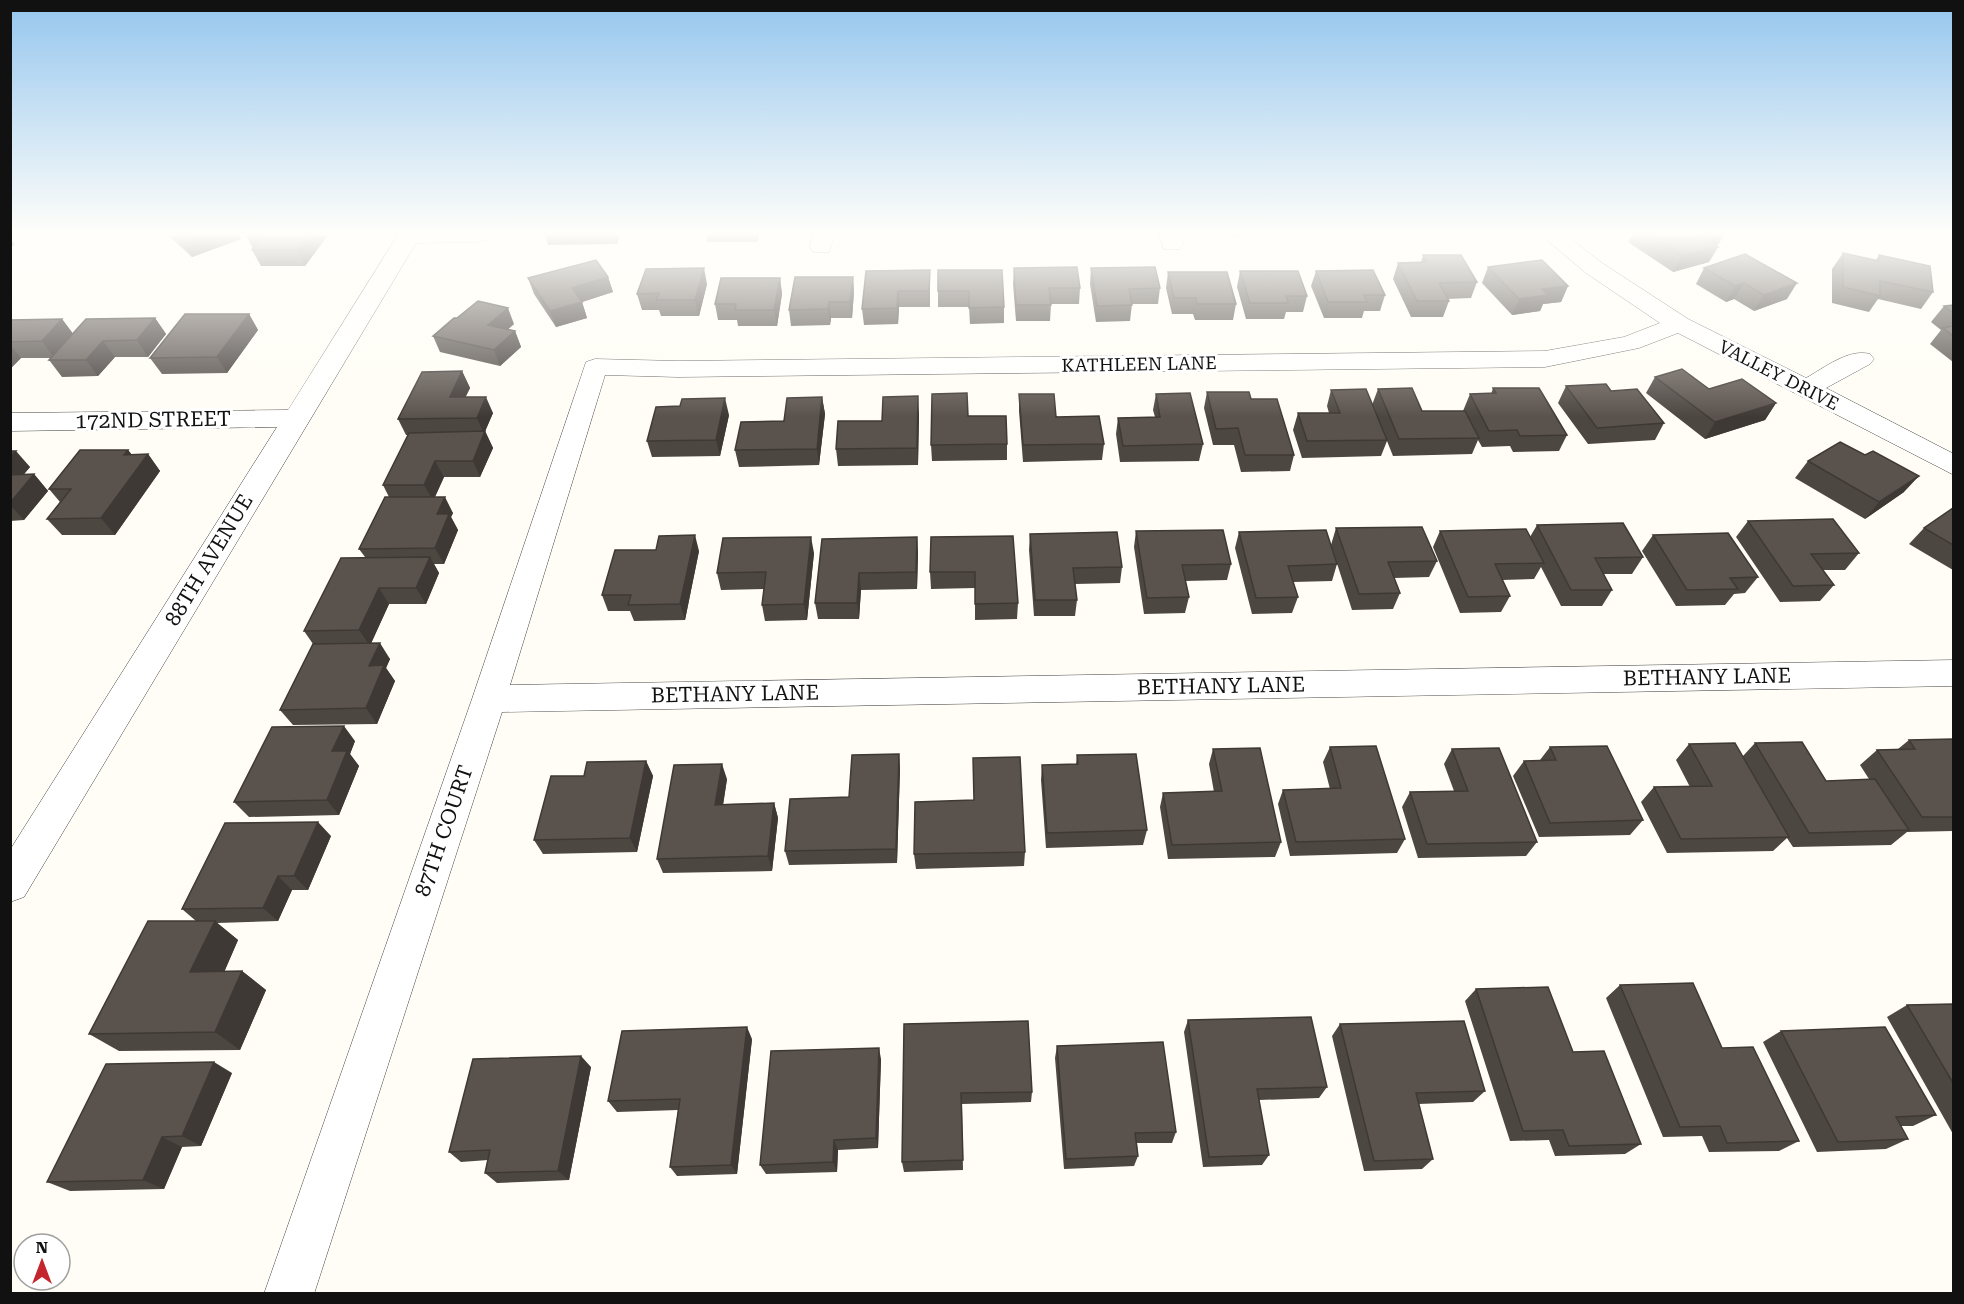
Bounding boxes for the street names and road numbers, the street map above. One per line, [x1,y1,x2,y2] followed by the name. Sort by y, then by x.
[1715,336,1843,414] street label: VALLEY DRIVE
[1061,352,1217,376] street label: KATHLEEN LANE
[75,407,231,433] street label: 172ND STREET
[160,490,258,630] street label: 88TH AVENUE
[1623,664,1791,690] street label: BETHANY LANE
[1137,673,1305,699] street label: BETHANY LANE
[651,681,819,707] street label: BETHANY LANE
[410,762,478,900] street label: 87TH COURT

